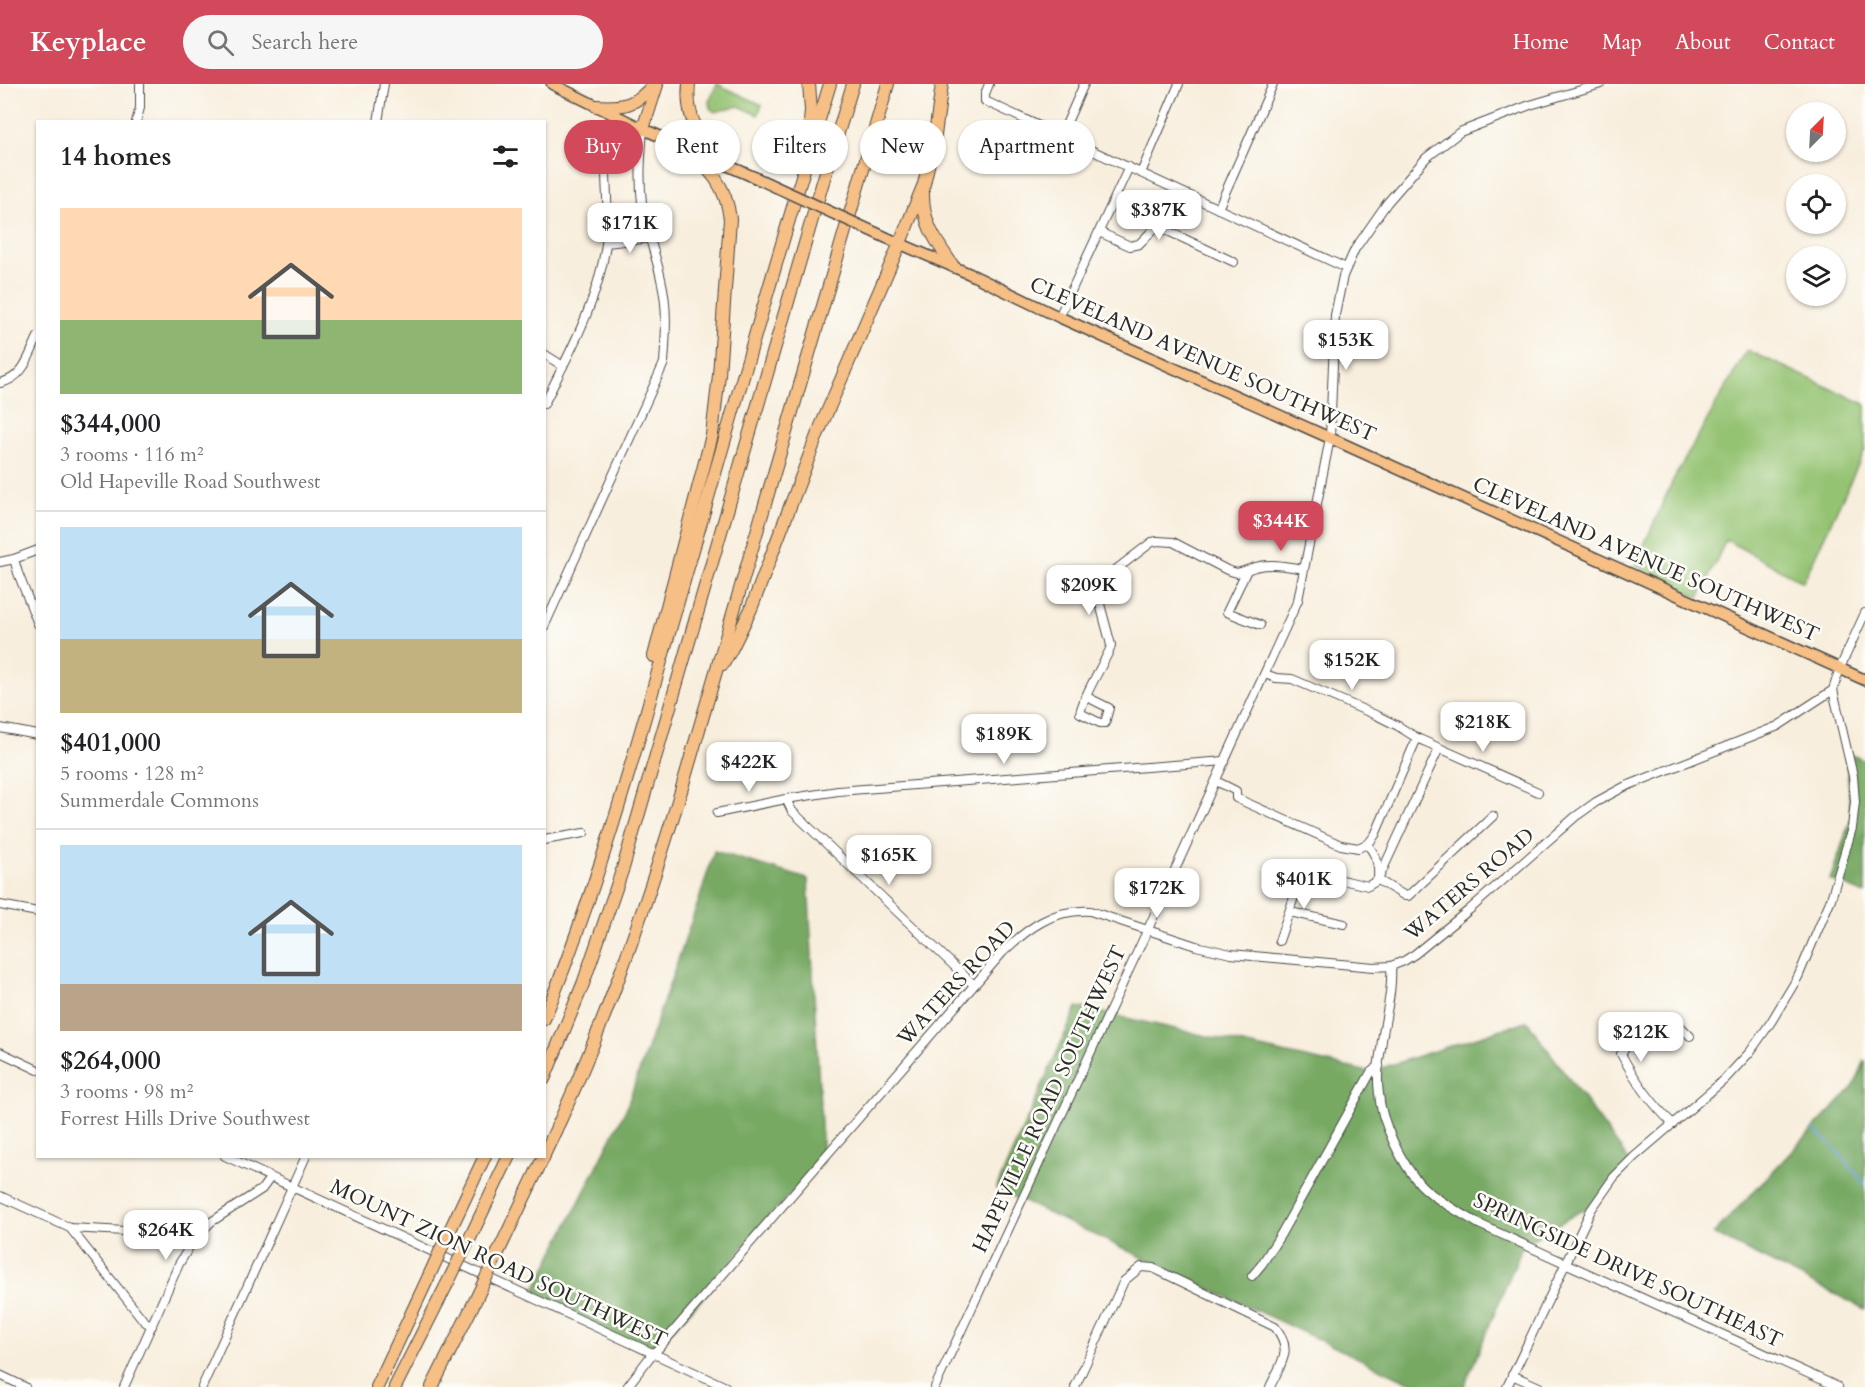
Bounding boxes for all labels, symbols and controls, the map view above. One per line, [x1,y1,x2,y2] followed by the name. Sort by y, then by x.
[183,15,603,69] search box
[30,23,147,61] text: Keyplace
[204,26,237,59] icon: search
[252,27,358,57] text: Search here
[1513,28,1569,57] text: Home
[1602,28,1642,57] text: Map
[1675,28,1731,57] text: About
[1764,28,1835,57] text: Contact
[1786,102,1846,162] north arrow
[1786,102,1846,306] map controls
[564,120,643,174] chip: Buy
[655,120,740,174] chip: Rent
[752,120,848,174] chip: Filters
[860,120,946,174] chip: New
[958,120,1095,174] chip: Apartment
[60,139,171,174] text: 14 homes
[489,140,522,173] icon: filters
[1786,174,1846,234] button: locate
[1117,190,1201,241] pin: $387K
[1130,196,1188,223] text: $387K
[588,203,672,254] pin: $171K
[601,209,659,236] text: $171K
[1786,246,1846,306] button: layers
[237,247,345,355] icon: home
[1025,270,1381,449] street label: CLEVELAND AVENUE SOUTHWEST
[1304,320,1388,371] pin: $153K
[1317,326,1375,353] text: $153K
[60,406,161,441] text: $344,000
[60,441,204,468] text: 3 rooms · 116 m²
[60,468,320,495] text: Old Hapeville Road Southwest
[1468,470,1824,649] street label: CLEVELAND AVENUE SOUTHWEST
[1239,501,1323,552] pin: $344K
[1252,507,1310,534] text: $344K
[1047,565,1131,616] pin: $209K
[237,566,345,674] icon: home
[1060,571,1118,598] text: $209K
[1310,640,1394,691] pin: $152K
[1323,646,1381,673] text: $152K
[1441,702,1525,753] pin: $218K
[1454,708,1512,735] text: $218K
[962,714,1046,765] pin: $189K
[975,720,1033,747] text: $189K
[60,725,161,760] text: $401,000
[707,742,791,793] pin: $422K
[720,748,778,775] text: $422K
[60,760,204,787] text: 5 rooms · 128 m²
[60,787,259,814] text: Summerdale Commons
[1397,821,1541,948] street label: WATERS ROAD
[847,835,931,886] pin: $165K
[860,841,918,868] text: $165K
[1262,859,1346,910] pin: $401K
[1275,865,1333,892] text: $401K
[1115,868,1199,919] pin: $172K
[1128,874,1186,901] text: $172K
[237,884,345,992] icon: home
[890,914,1022,1053] street label: WATERS ROAD
[965,941,1134,1257] street label: HAPEVILLE ROAD SOUTHWEST
[1599,1012,1683,1063] pin: $212K
[1612,1018,1670,1045] text: $212K
[60,1043,161,1078] text: $264,000
[60,1078,193,1105] text: 3 rooms · 98 m²
[60,1105,310,1132] text: Forrest Hills Drive Southwest
[325,1172,672,1355] street label: MOUNT ZION ROAD SOUTHWEST
[1469,1186,1787,1355] street label: SPRINGSIDE DRIVE SOUTHEAST
[124,1210,208,1261] pin: $264K
[137,1216,195,1243] text: $264K

